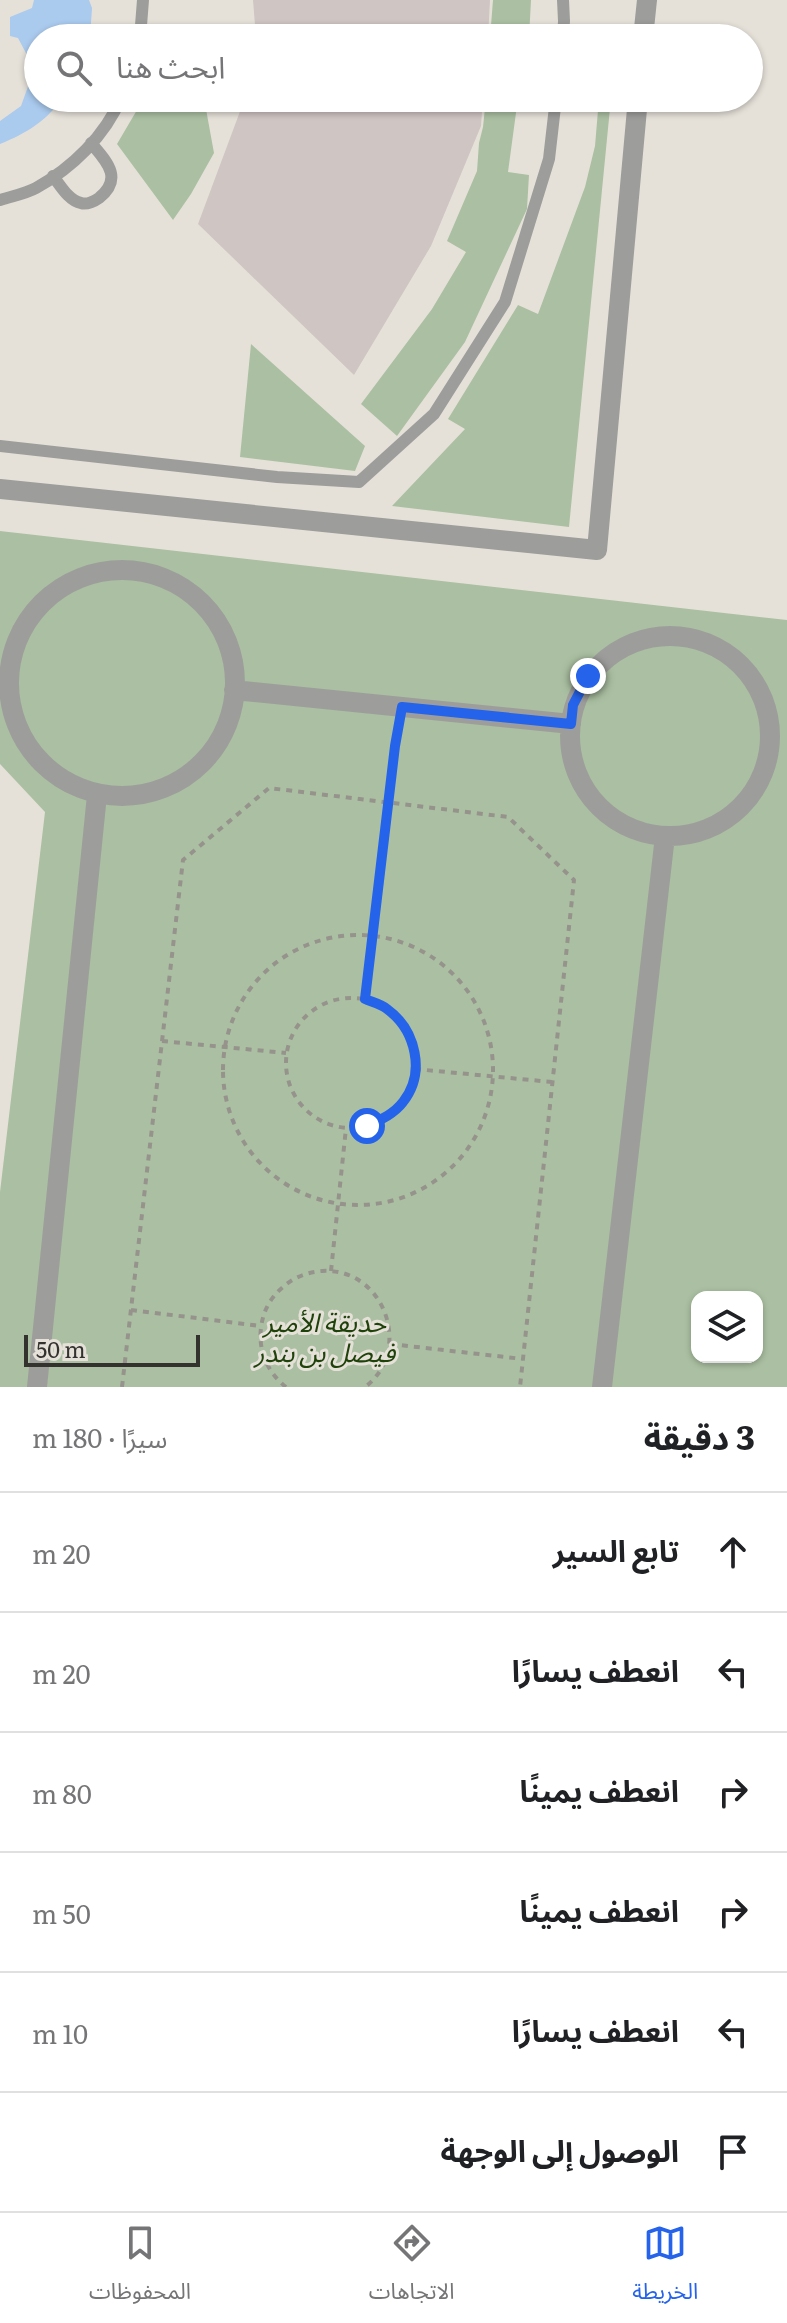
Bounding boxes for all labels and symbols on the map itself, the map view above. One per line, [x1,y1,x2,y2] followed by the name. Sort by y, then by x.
[570,658,606,694] route end
[349,1108,385,1144] route start
[253,1301,396,1370] park label: حديقة الأمير فيصل بن بندر
[24,1331,200,1367] scale bar

